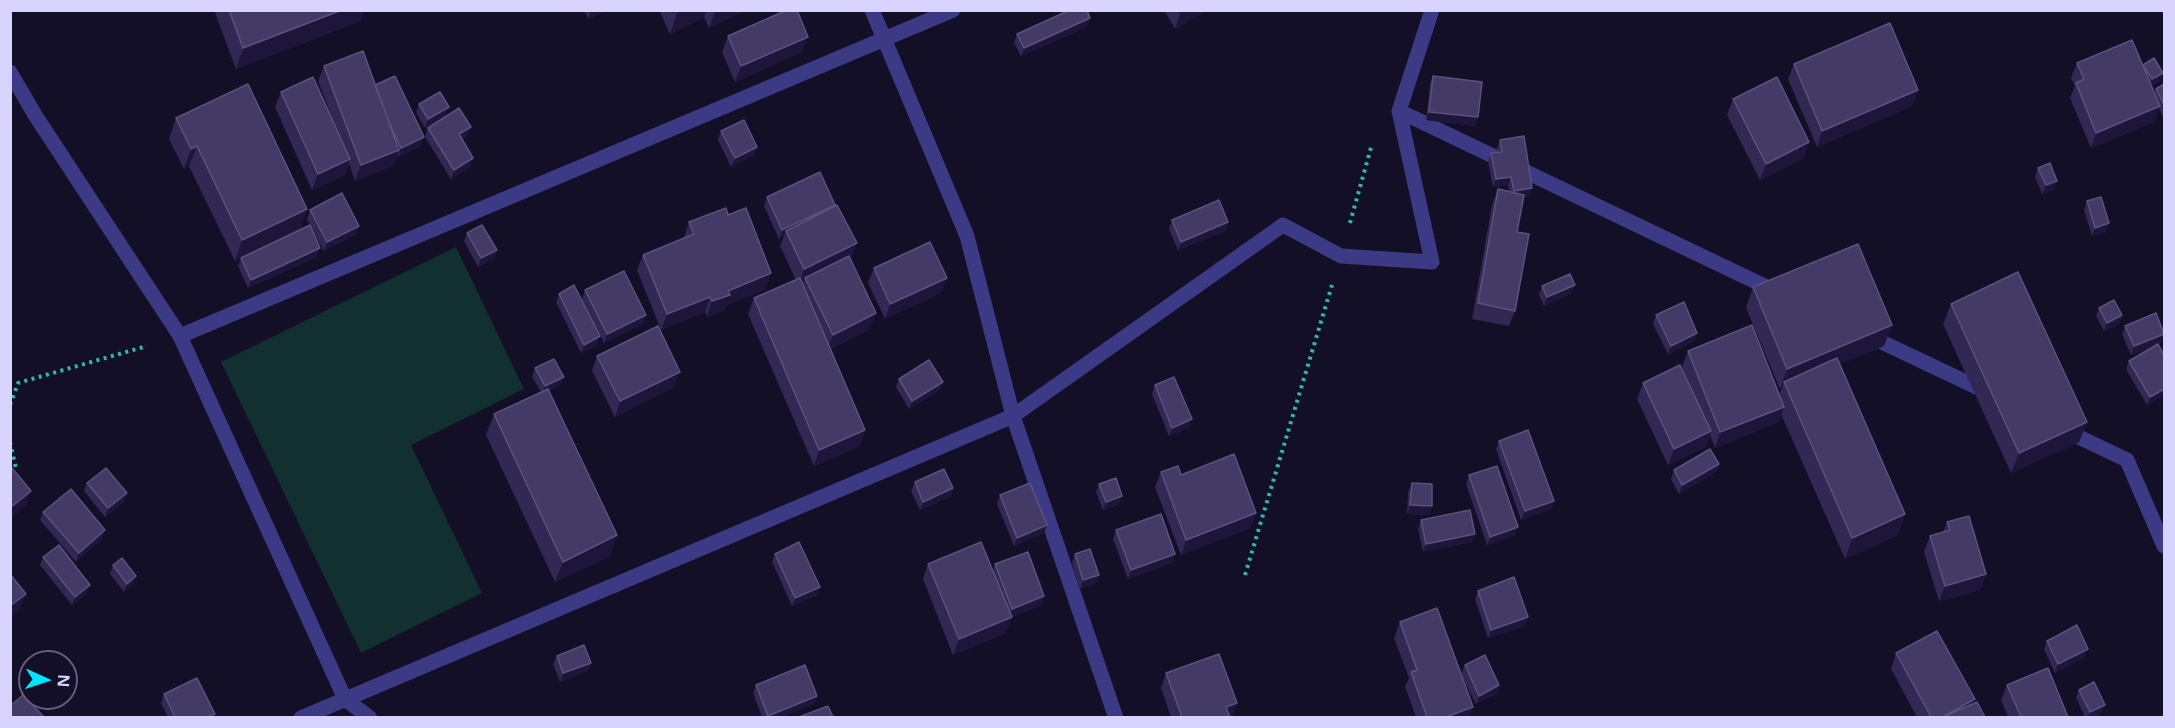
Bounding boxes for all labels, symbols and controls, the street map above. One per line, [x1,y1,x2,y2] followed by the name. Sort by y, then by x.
[18,650,78,710] north arrow
[53,674,75,688] text: N

